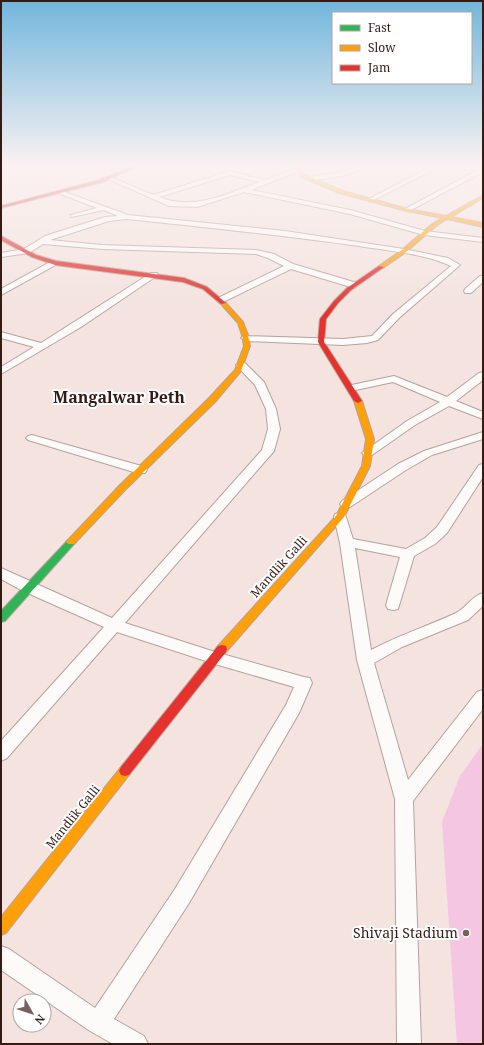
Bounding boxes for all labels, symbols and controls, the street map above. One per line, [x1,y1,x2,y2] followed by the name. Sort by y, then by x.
[332,12,472,84] legend
[368,19,391,36] text: Fast
[368,39,396,56] text: Slow
[367,59,390,76] text: Jam
[53,386,185,408] district label: Mangalwar Peth
[246,532,311,601] street label: Mandlik Galli
[42,781,104,852] street label: Mandlik Galli
[353,923,458,942] place label: Shivaji Stadium
[461,928,471,938] marker: Shivaji Stadium
[12,993,52,1033] north arrow
[31,1012,49,1028] text: N

